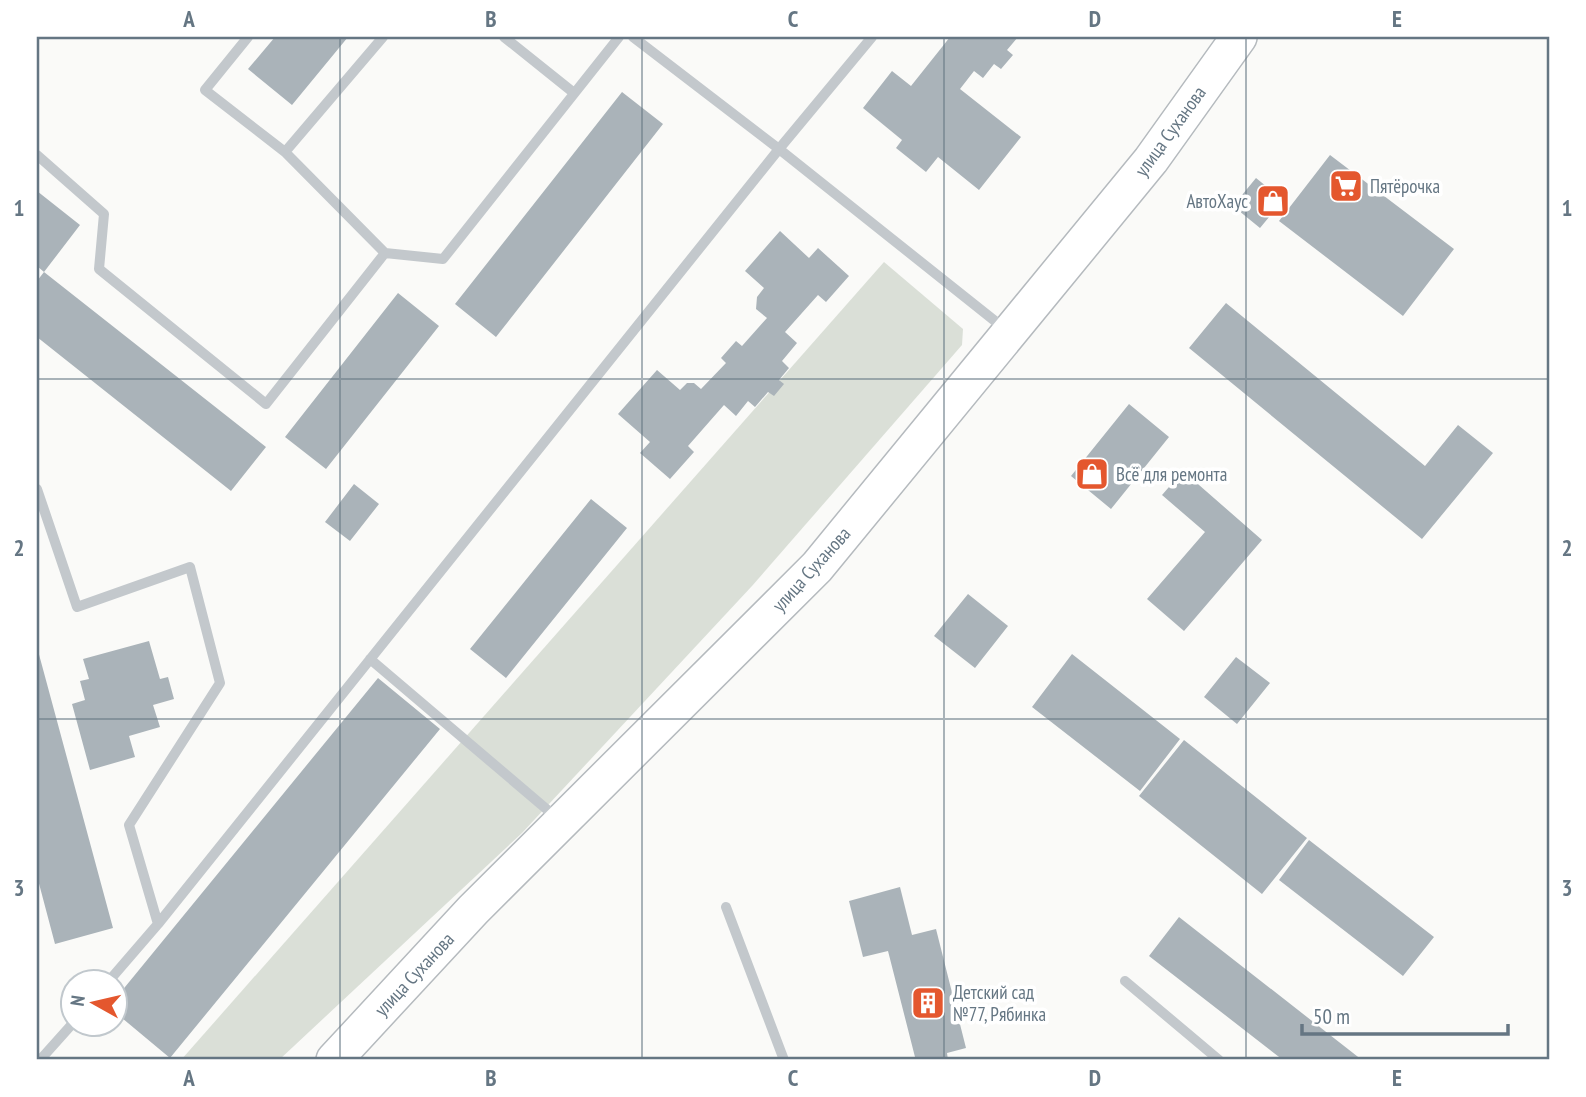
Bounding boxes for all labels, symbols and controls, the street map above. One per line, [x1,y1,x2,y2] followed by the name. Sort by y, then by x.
[182,4,195,33] text: A
[485,4,497,33] text: B
[788,4,799,33] text: C
[1089,4,1101,33] text: D
[1392,4,1402,33] text: E
[1129,81,1211,181] street label: улица Суханова
[1327,167,1365,205] supermarket icon: Пятёрочка
[1370,174,1440,198] place label: Пятёрочка
[1254,182,1292,220] shop icon: АвтоХаус
[1186,189,1248,213] place label: АвтоХаус
[14,193,25,222] text: 1
[1562,193,1573,222] text: 1
[1073,455,1111,493] shop icon: Всё для ремонта
[1116,462,1227,486] place label: Всё для ремонта
[767,522,855,616] street label: улица Суханова
[14,533,25,562] text: 2
[1562,533,1573,562] text: 2
[14,873,25,902] text: 3
[1562,873,1573,902] text: 3
[369,927,459,1021] street label: улица Суханова
[60,968,130,1038] north arrow
[953,980,1046,1026] place label: Детский сад №77, Рябинка
[909,984,947,1022] building icon: Детский сад №77, Рябинка
[1302,992,1509,1036] scale bar
[65,994,90,1007] text: N
[1313,1003,1350,1030] text: 50 m
[182,1063,195,1092] text: A
[485,1063,497,1092] text: B
[788,1063,799,1092] text: C
[1089,1063,1101,1092] text: D
[1392,1063,1402,1092] text: E

